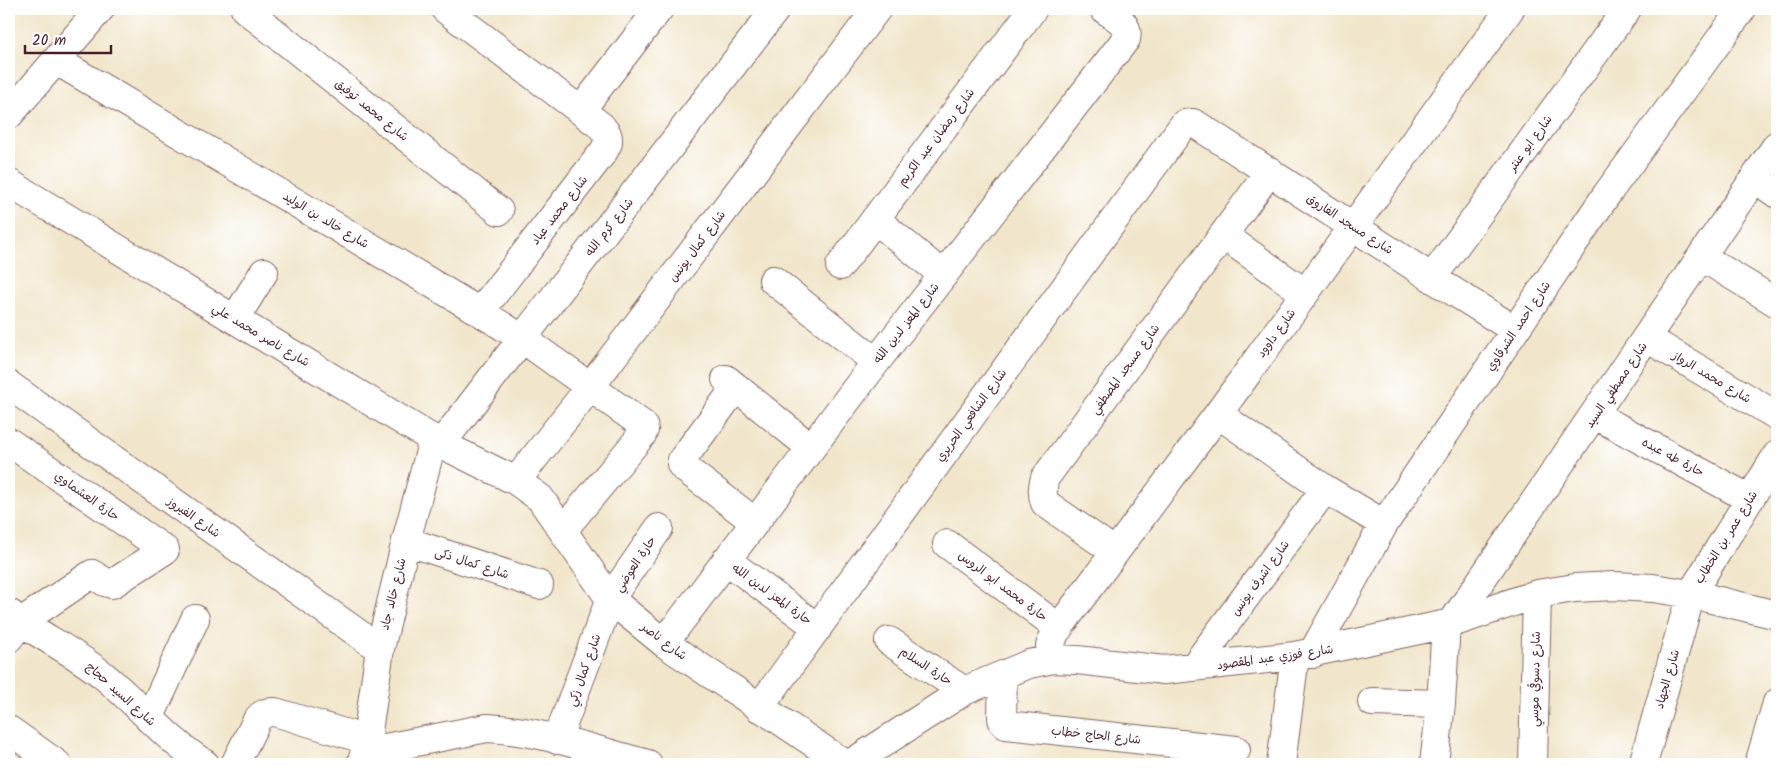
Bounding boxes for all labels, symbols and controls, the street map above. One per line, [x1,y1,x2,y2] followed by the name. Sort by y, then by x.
[25,22,111,54] scale bar
[32,29,66,53] text: 20 m
[331,75,413,146] street label: شارع محمد توفيق
[893,84,980,190] street label: شارع رمضان عبد الكريم
[1503,111,1557,176] street label: شارع ابو عنتر
[526,171,593,249] street label: شارع محمد عياد
[279,187,372,254] street label: شارع خالد بن الوليد
[1303,189,1397,260] street label: شارع مسجد الفاروق
[580,194,638,261] street label: شارع كرم الله
[664,206,731,286] street label: شارع كمال يونس
[1481,277,1556,375] street label: شارع احمد الشرقاوي
[869,279,944,368] street label: شارع المعز لدين الله
[208,299,313,373] street label: شارع ناصر محمد علي
[1252,305,1301,362] street label: شارع داوود
[1086,320,1166,419] street label: شارع مسجد المصطفي
[1580,338,1653,433] street label: شارع مصطفي السيد
[1668,346,1755,408] street label: شارع محمد الرواز
[931,365,1013,466] street label: شارع الشافعي الحريري
[1638,433,1707,482] street label: حارة طه عبده
[50,467,123,526] street label: حارة العشماوي
[1690,487,1763,588] street label: شارع عمر بن الخطاب
[163,492,224,543] street label: شارع الفيروز
[610,533,662,597] street label: حارة العوضي
[1226,536,1294,620] street label: شارع اشرف يونس
[432,543,511,584] street label: شارع كمال ذكى
[954,546,1051,626] street label: حارة محمد ابو الروس
[375,556,412,632] street label: شارع خالد جاد
[728,559,816,630] street label: حارة المعز لدين الله
[636,617,691,665] street label: شارع ناصر
[563,631,607,709] street label: شارع كمال زكي
[1525,631,1547,727] street label: شارع دسوقي موسي
[1216,640,1334,675] street label: شارع فوزي عبد المقصود
[896,642,956,690] street label: حارة السلام
[1650,647,1685,711] street label: شارع الجهاد
[82,658,160,731] street label: شارع السيد حجاج
[1050,721,1142,750] street label: شارع الحاج خطاب

